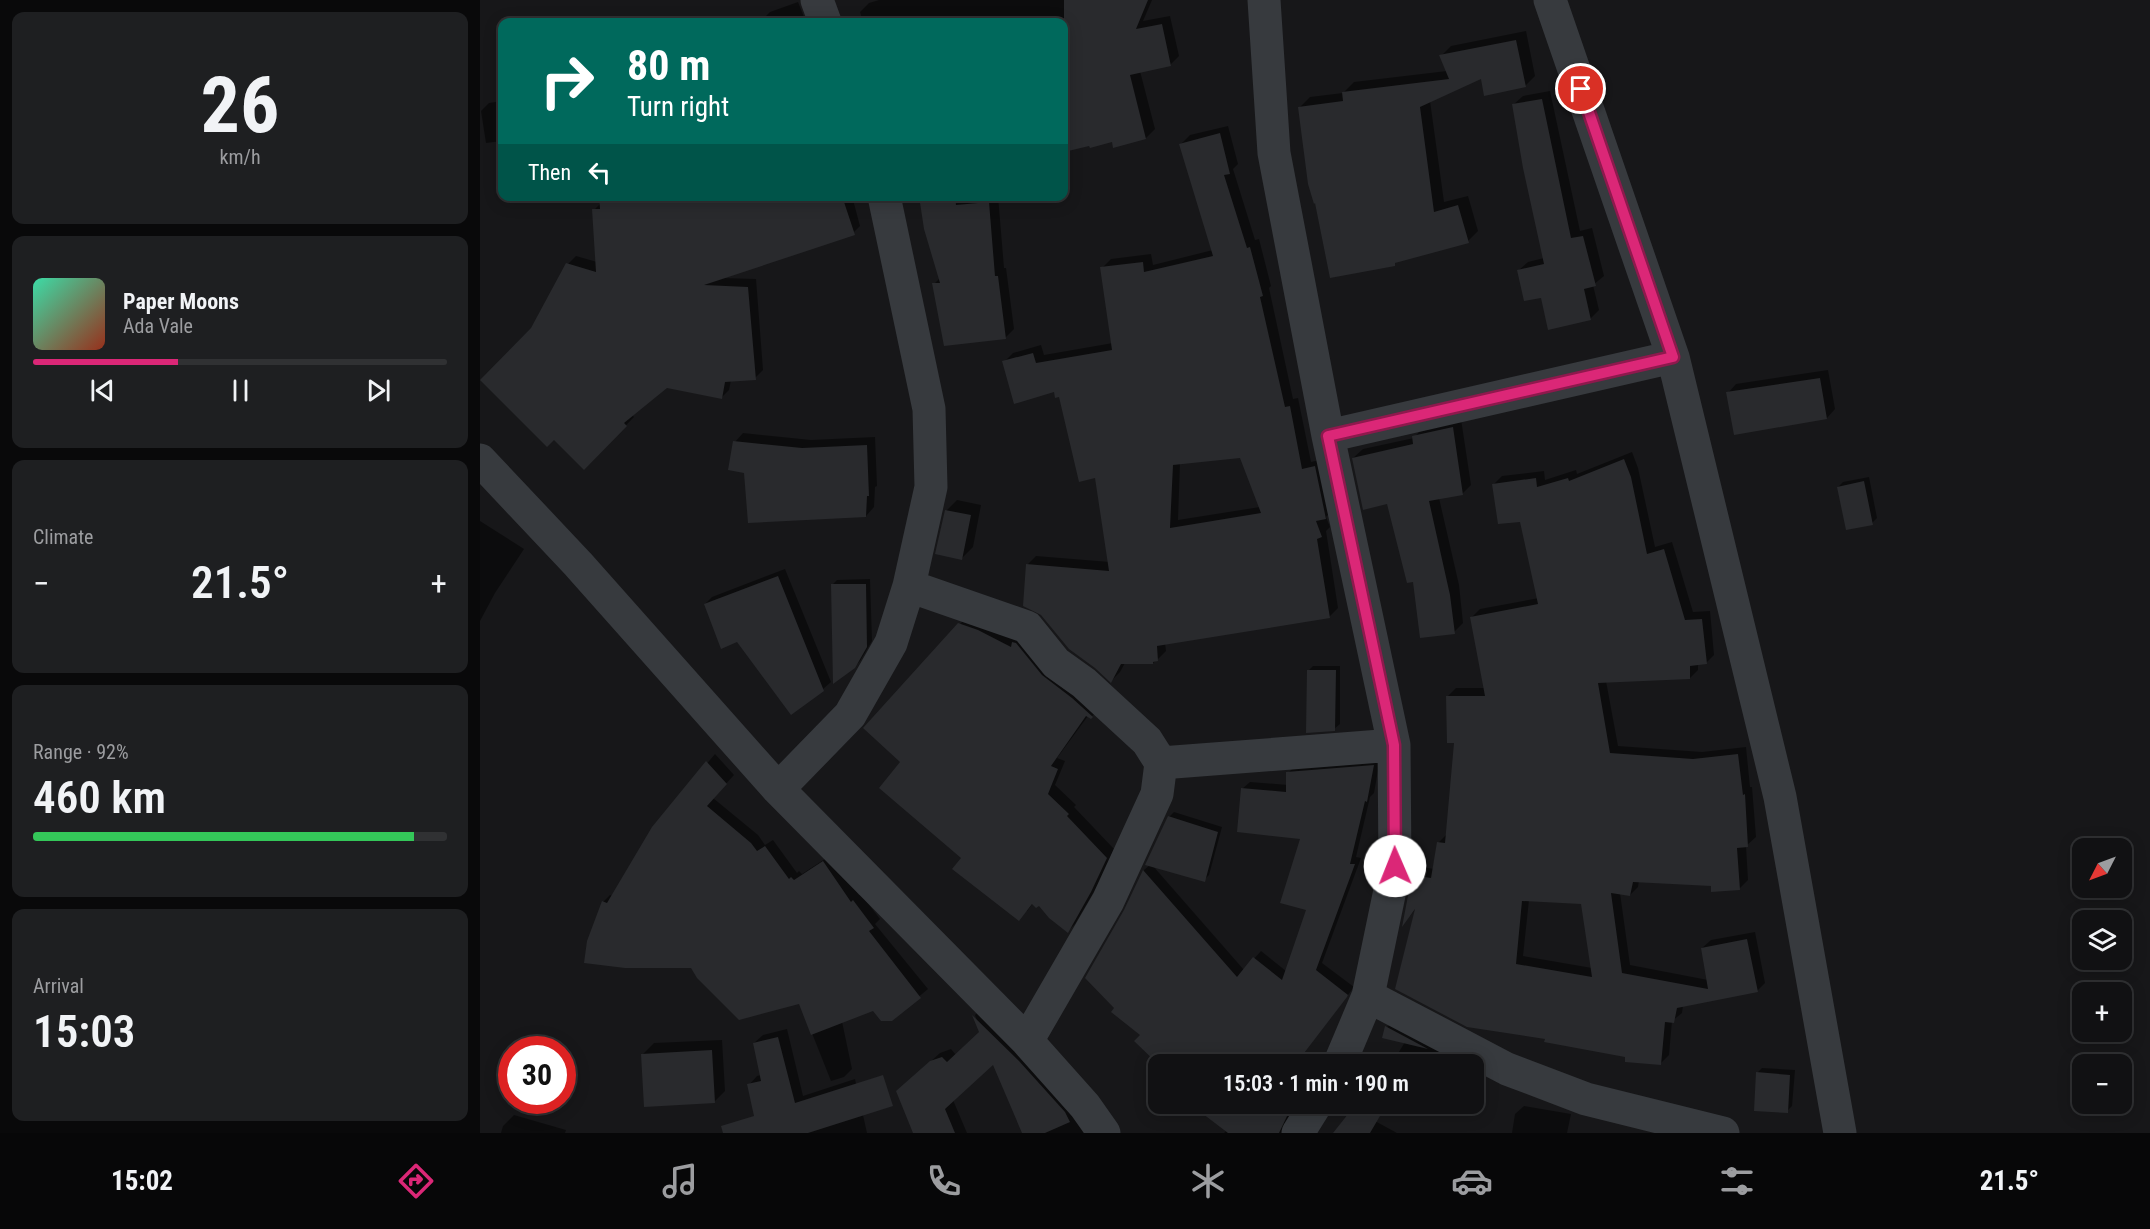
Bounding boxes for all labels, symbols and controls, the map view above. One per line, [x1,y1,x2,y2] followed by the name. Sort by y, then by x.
[627,41,710,90] text: 80 m
[528,42,606,120] icon: right
[201,60,279,151] text: 26
[1555,63,1606,114] pin
[1564,72,1597,105] icon: arrive
[627,91,729,123] text: Turn right
[219,145,261,169] text: km/h
[583,156,616,189] icon: left
[528,160,571,185] text: Then
[123,289,239,314] text: Paper Moons
[123,314,193,338] text: Ada Vale
[86,374,119,407] icon: previous
[224,374,257,407] icon: pause
[362,374,395,407] icon: next
[33,525,93,549] text: Climate
[191,556,289,609] text: 21.5°
[33,564,50,603] text: −
[431,564,447,603] text: +
[33,740,129,764] text: Range · 92%
[33,771,166,824] text: 460 km
[1363,834,1427,898] position arrow
[2072,838,2132,898] north arrow
[2072,838,2132,1114] map controls
[2072,910,2132,970] button: layers
[33,974,84,998] text: Arrival
[2072,982,2132,1042] button: +
[33,1005,135,1058] text: 15:03
[498,1036,576,1114] speed limit sign: 30
[2072,1054,2132,1114] button: −
[1223,1071,1409,1096] text: 15:03 · 1 min · 190 m
[395,1160,437,1202] icon: directions
[659,1160,701,1202] icon: music
[923,1160,965,1202] icon: phone
[1187,1160,1229,1202] icon: climate
[1451,1160,1493,1202] icon: car
[1716,1160,1758,1202] icon: filters
[111,1165,173,1197] text: 15:02
[1980,1165,2039,1197] text: 21.5°

